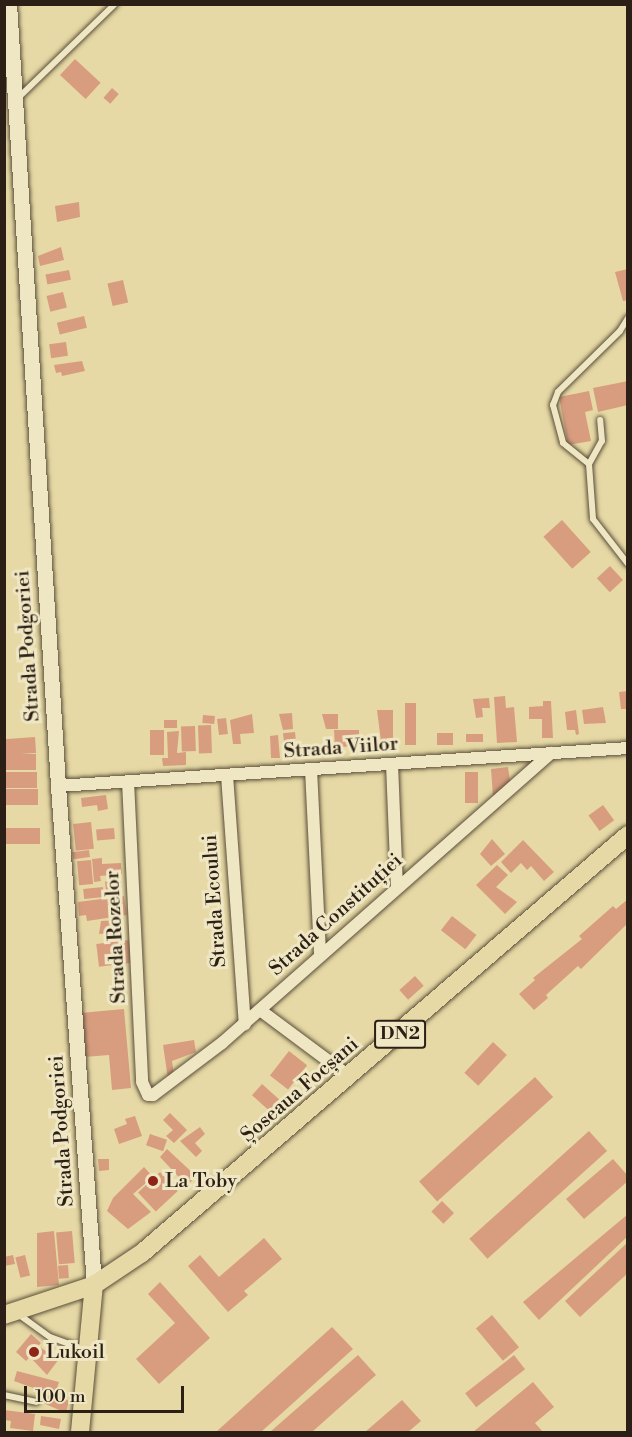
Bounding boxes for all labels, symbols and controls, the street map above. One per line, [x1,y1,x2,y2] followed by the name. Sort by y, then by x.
[11,569,45,723] street label: Strada Podgoriei
[283,732,399,764] street label: Strada Viilor
[198,834,232,968] street label: Strada Ecoului
[264,849,408,981] street label: Strada Constituției
[101,870,131,1004] street label: Strada Rozelor
[373,1019,427,1049] road number: DN2
[236,1032,364,1148] street label: Șoseaua Focșani
[45,1054,79,1208] street label: Strada Podgoriei
[165,1169,237,1193] place label: La Toby
[146,1174,160,1188] marker: La Toby
[46,1340,105,1364] place label: Lukoil
[27,1345,41,1359] marker: Lukoil
[27,1374,188,1412] scale bar
[35,1385,86,1408] text: 100 m

